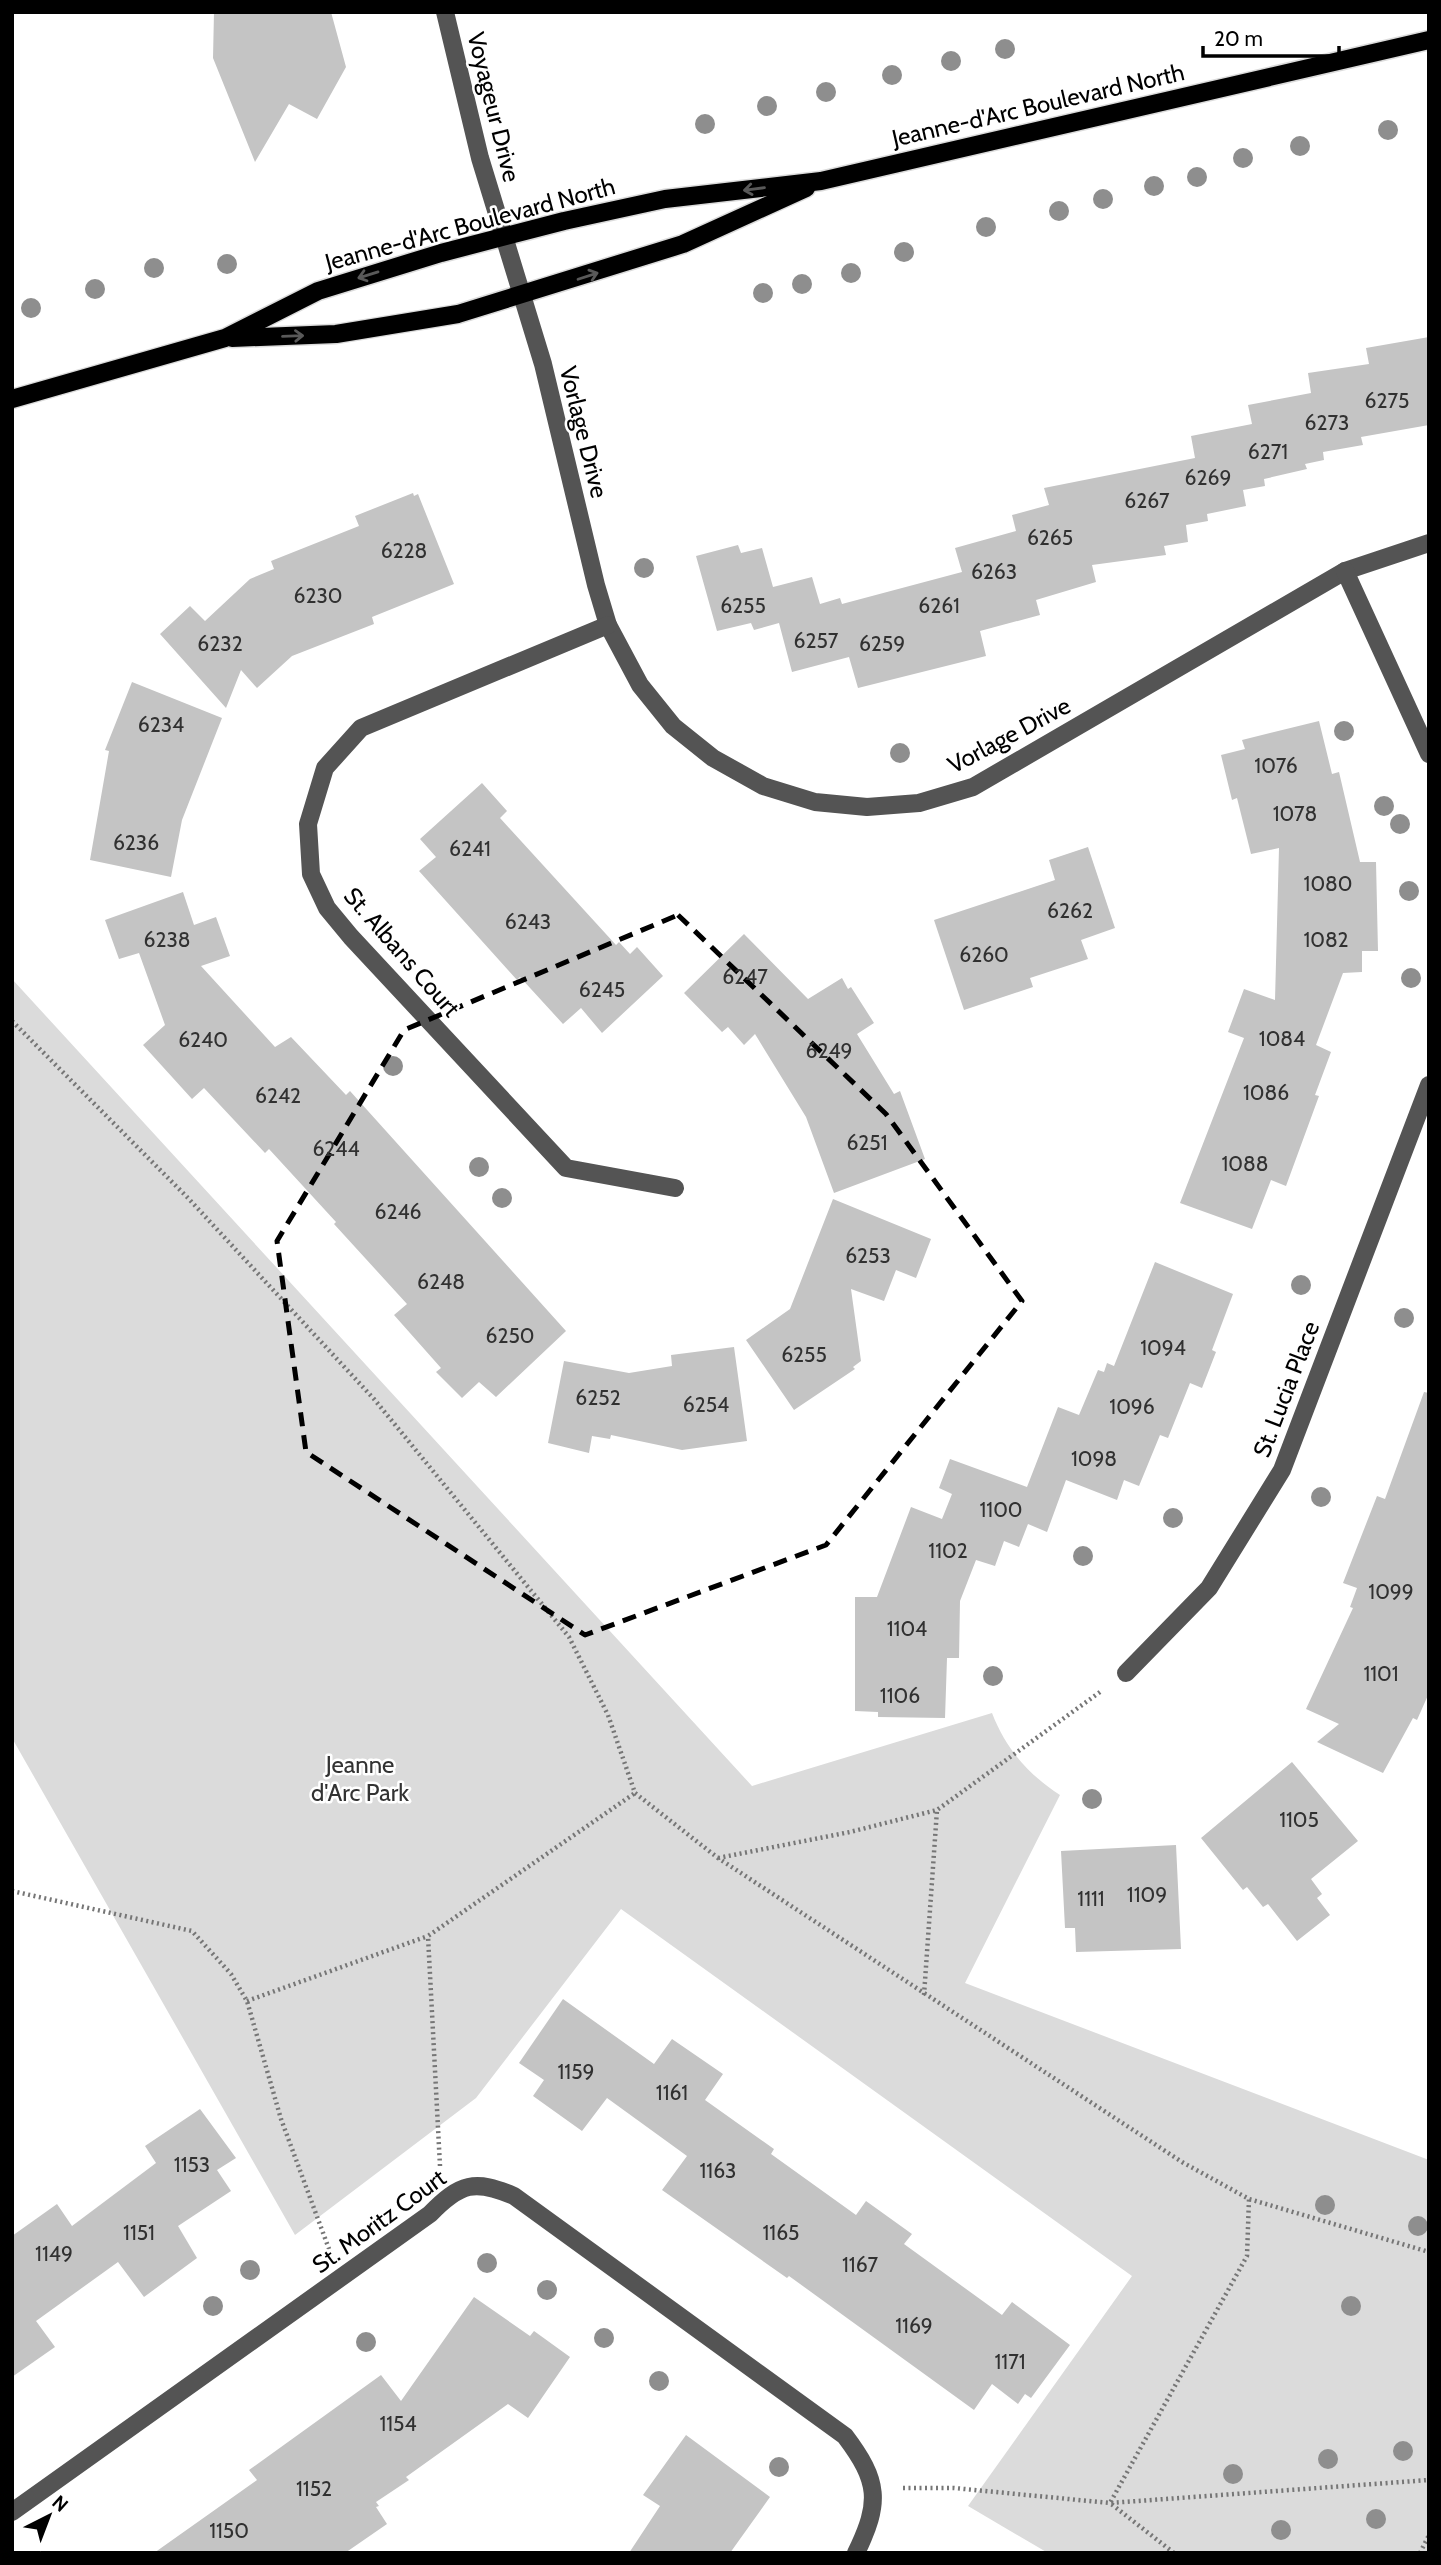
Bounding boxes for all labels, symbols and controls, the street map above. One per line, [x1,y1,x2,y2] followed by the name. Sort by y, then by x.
[1203,14,1340,58] scale bar
[1214,26,1263,51] text: 20 m
[461,29,527,185] street label: Voyageur Drive
[888,57,1187,153] street label: Jeanne-d'Arc Boulevard North
[321,171,618,277] street label: Jeanne-d'Arc Boulevard North
[743,182,766,195] one-way arrow
[577,268,599,281] one-way arrow
[357,270,379,283] one-way arrow
[282,329,305,342] one-way arrow
[554,363,614,501] street label: Vorlage Drive
[1365,388,1409,413] house number: 6275
[1305,410,1349,435] house number: 6273
[1248,439,1288,464] house number: 6271
[1185,465,1231,490] house number: 6269
[1124,488,1170,513] house number: 6267
[1027,525,1073,550] house number: 6265
[381,538,427,563] house number: 6228
[971,559,1017,584] house number: 6263
[294,583,342,608] house number: 6230
[720,593,766,618] house number: 6255
[918,593,960,618] house number: 6261
[794,628,839,653] house number: 6257
[197,631,243,656] house number: 6232
[859,631,905,656] house number: 6259
[943,691,1075,779] street label: Vorlage Drive
[138,712,184,737] house number: 6234
[1254,753,1298,778] house number: 1076
[1273,801,1317,826] house number: 1078
[113,830,159,855] house number: 6236
[449,836,491,861] house number: 6241
[1304,871,1352,896] house number: 1080
[338,881,466,1023] street label: St. Albans Court
[1047,898,1093,923] house number: 6262
[505,909,551,934] house number: 6243
[143,927,191,952] house number: 6238
[1303,927,1349,952] house number: 1082
[959,942,1009,967] house number: 6260
[722,964,768,989] house number: 6247
[579,977,625,1002] house number: 6245
[1259,1026,1305,1051] house number: 1084
[178,1027,228,1052] house number: 6240
[806,1038,853,1063] house number: 6249
[1243,1080,1289,1105] house number: 1086
[255,1083,301,1108] house number: 6242
[846,1130,888,1155] house number: 6251
[312,1136,360,1161] house number: 6244
[1222,1151,1268,1176] house number: 1088
[375,1199,422,1224] house number: 6246
[845,1243,891,1268] house number: 6253
[417,1269,465,1294] house number: 6248
[1247,1317,1325,1461] street label: St. Lucia Place
[486,1323,534,1348] house number: 6250
[1140,1335,1186,1360] house number: 1094
[781,1342,827,1367] house number: 6255
[575,1385,621,1410] house number: 6252
[683,1392,729,1417] house number: 6254
[1109,1394,1155,1419] house number: 1096
[1071,1446,1117,1471] house number: 1098
[979,1497,1023,1522] house number: 1100
[928,1538,968,1563] house number: 1102
[1368,1579,1414,1604] house number: 1099
[887,1616,927,1641] house number: 1104
[1363,1661,1399,1686] house number: 1101
[880,1683,920,1708] house number: 1106
[311,1750,409,1807] park label: Jeanne d'Arc Park
[1279,1807,1319,1832] house number: 1105
[1127,1882,1167,1907] house number: 1109
[1077,1886,1105,1911] house number: 1111
[558,2059,594,2084] house number: 1159
[656,2080,688,2105] house number: 1161
[174,2152,210,2177] house number: 1153
[700,2158,736,2183] house number: 1163
[307,2163,451,2279] street label: St. Moritz Court
[123,2220,155,2245] house number: 1151
[763,2220,799,2245] house number: 1165
[35,2241,73,2266] house number: 1149
[842,2252,878,2277] house number: 1167
[895,2313,933,2338] house number: 1169
[994,2349,1026,2374] house number: 1171
[379,2411,417,2436] house number: 1154
[296,2476,332,2501] house number: 1152
[14,2481,84,2551] north arrow
[47,2491,73,2517] text: N
[209,2518,249,2543] house number: 1150

